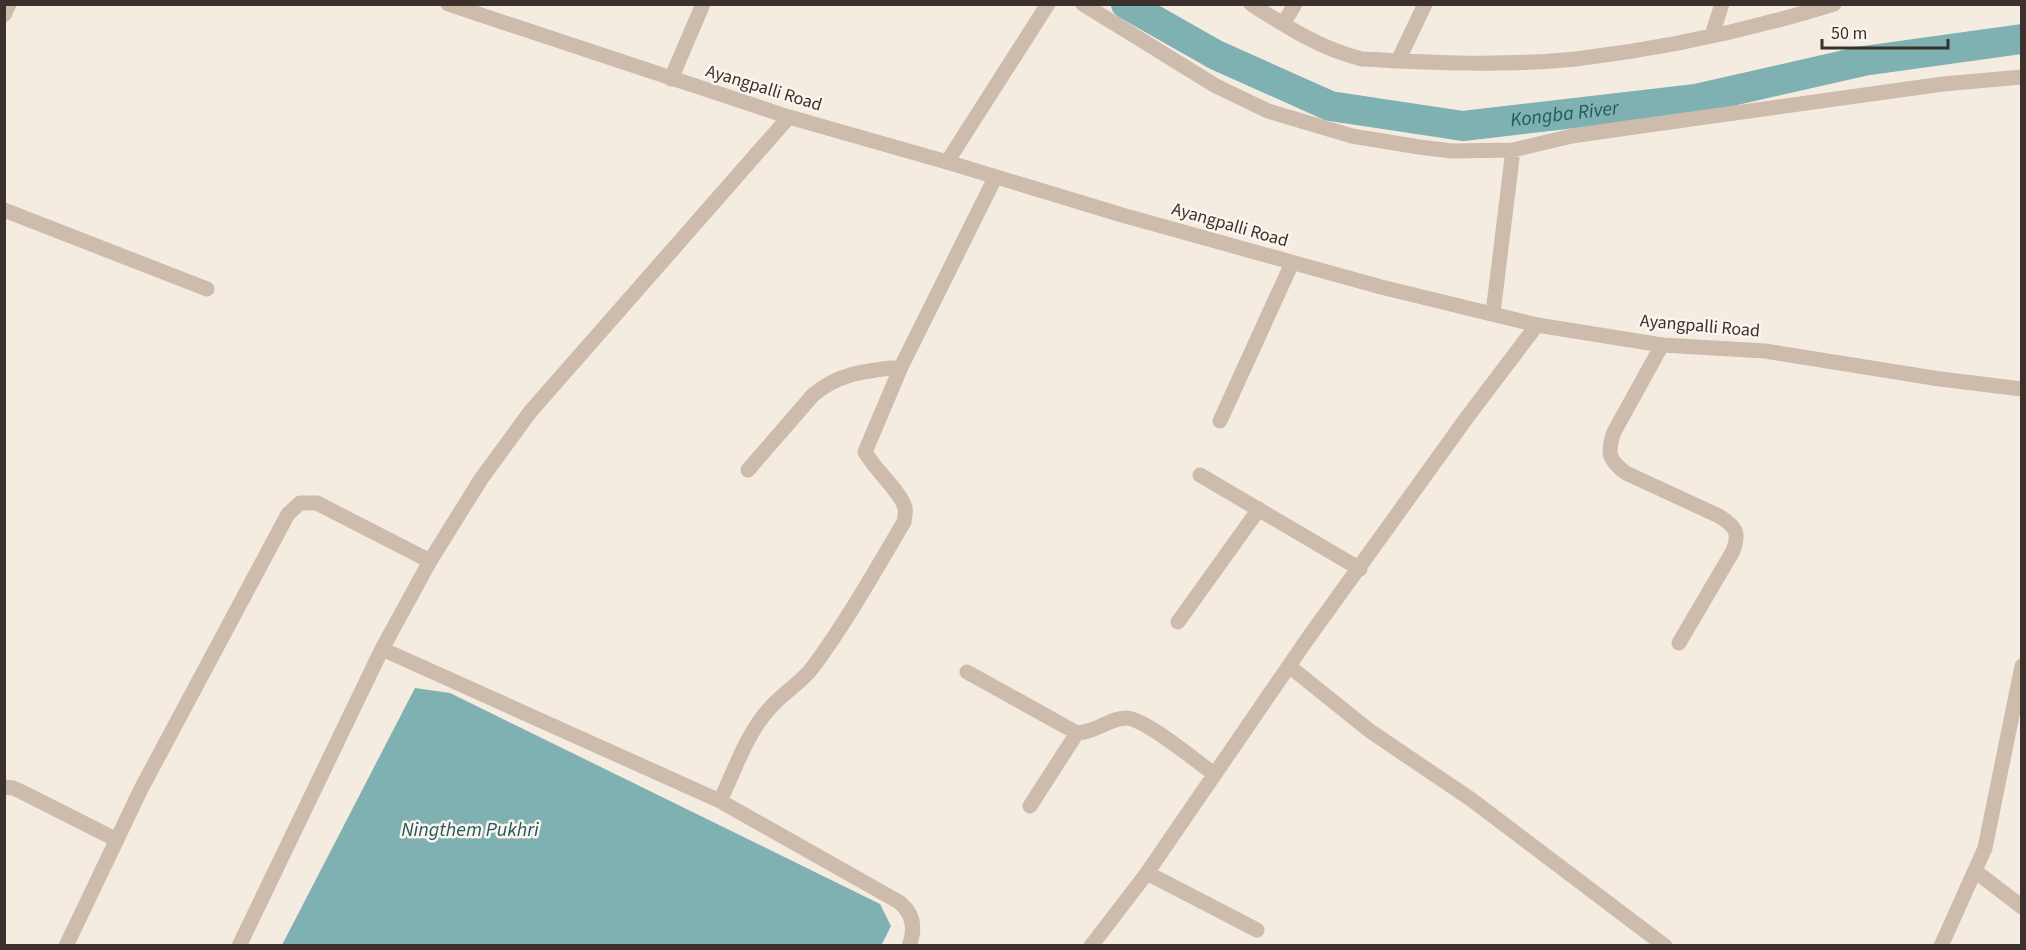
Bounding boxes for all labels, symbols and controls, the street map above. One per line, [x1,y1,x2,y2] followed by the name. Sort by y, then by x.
[1822,12,1948,50] scale bar
[1831,21,1867,46] text: 50 m
[703,58,825,118] street label: Ayangpalli Road
[1509,94,1621,134] water label: Kongba River
[1169,196,1291,254] street label: Ayangpalli Road
[1639,308,1761,344] street label: Ayangpalli Road
[401,816,539,844] water label: Ningthem Pukhri

